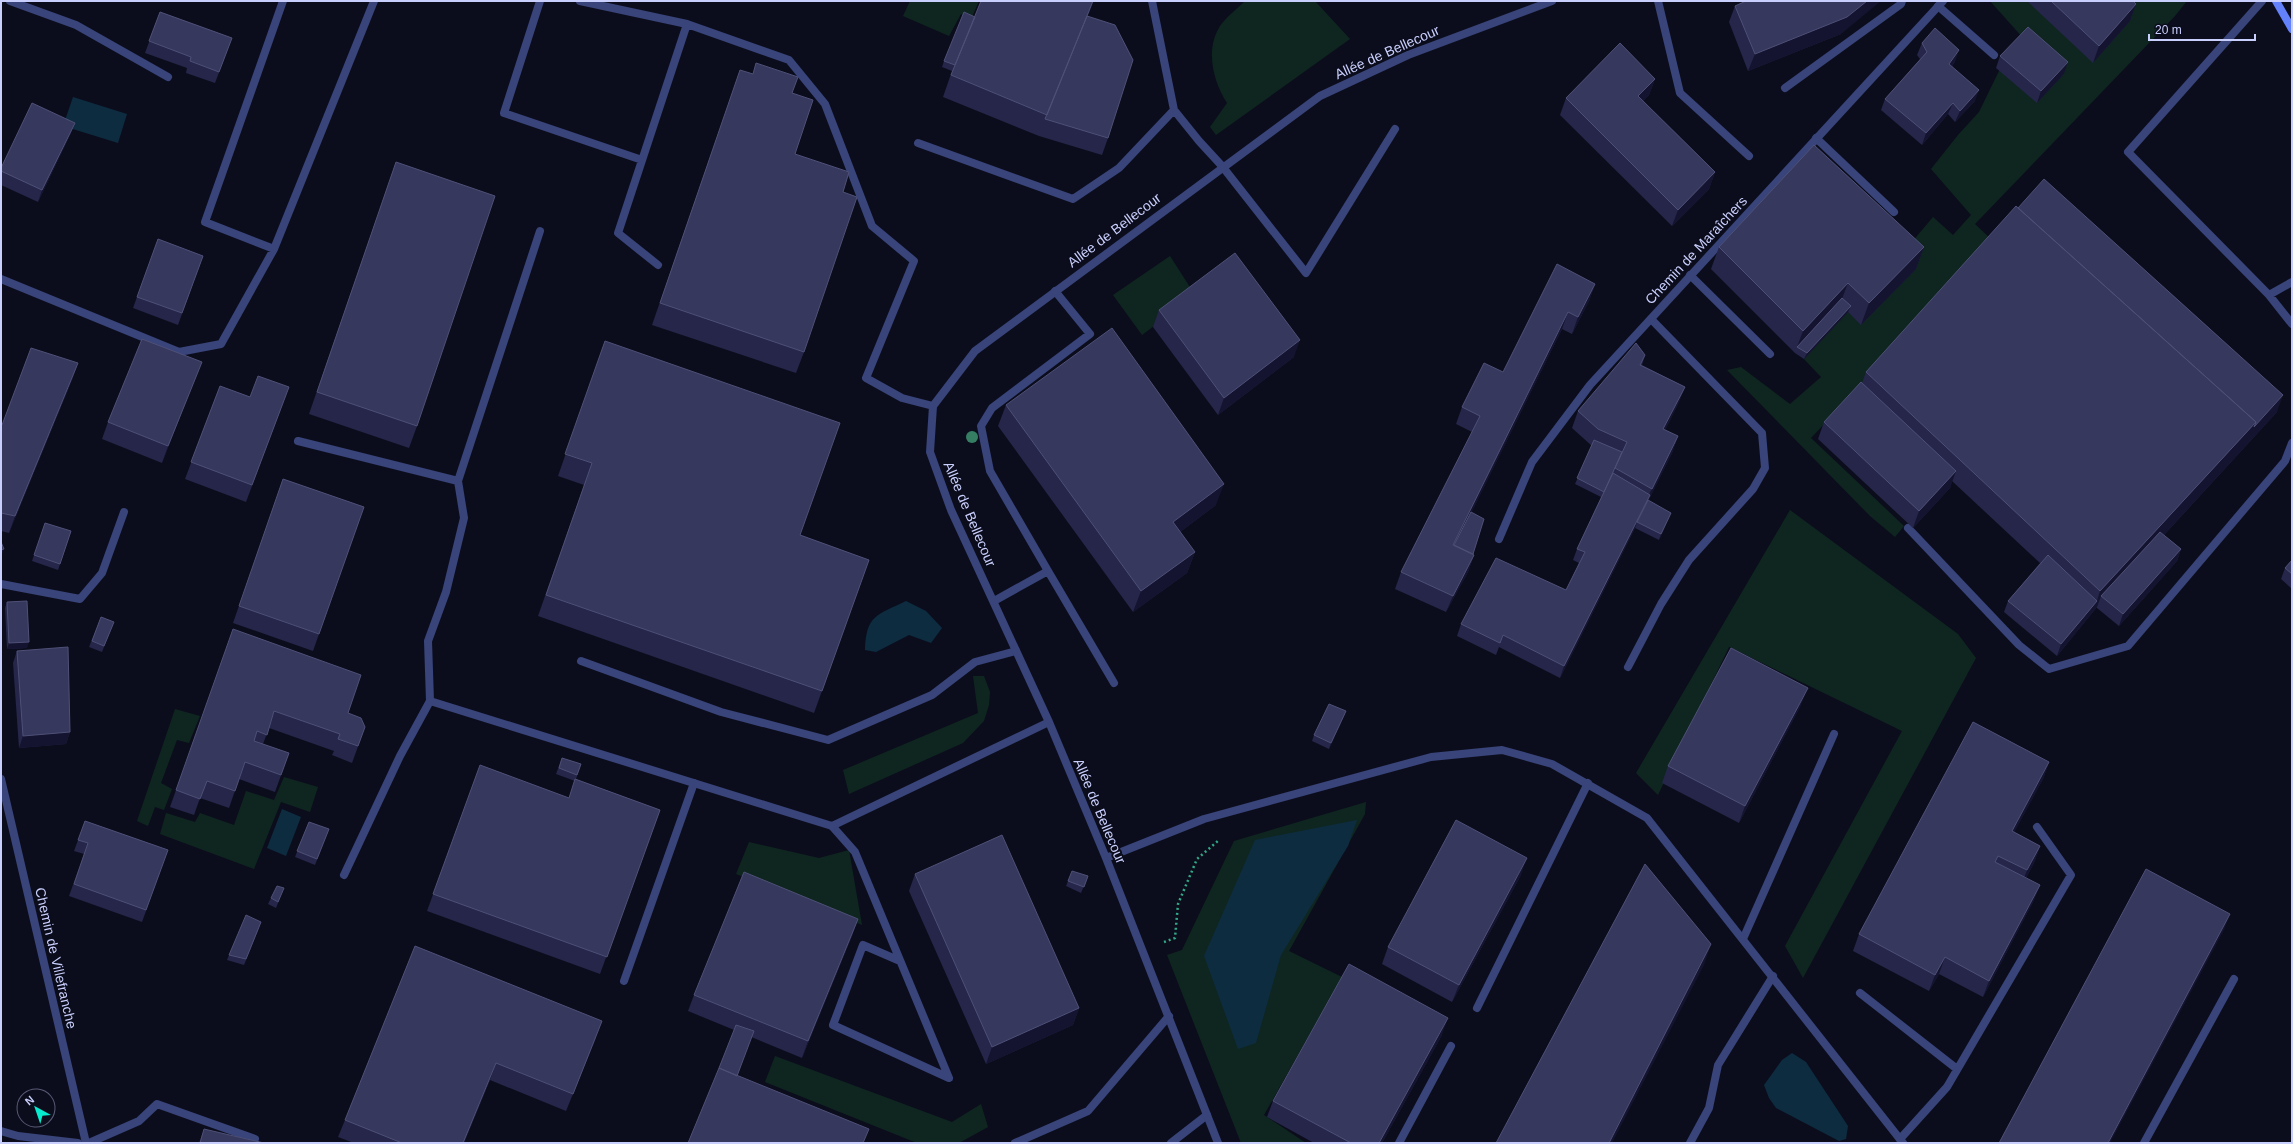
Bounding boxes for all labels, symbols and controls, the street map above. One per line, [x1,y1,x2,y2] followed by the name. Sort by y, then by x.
[2149,16,2255,42] scale bar
[1332,22,1442,82] street label: Allée de Bellecour
[2155,23,2182,37] text: 20 m
[1064,189,1164,270] street label: Allée de Bellecour
[1642,193,1750,307] street label: Chemin de Maraîchers
[941,459,1000,569] street label: Allée de Bellecour
[1071,756,1130,866] street label: Allée de Bellecour
[32,886,80,1030] street label: Chemin de Villefranche
[16,1088,56,1128] north arrow
[23,1093,37,1107] text: N

